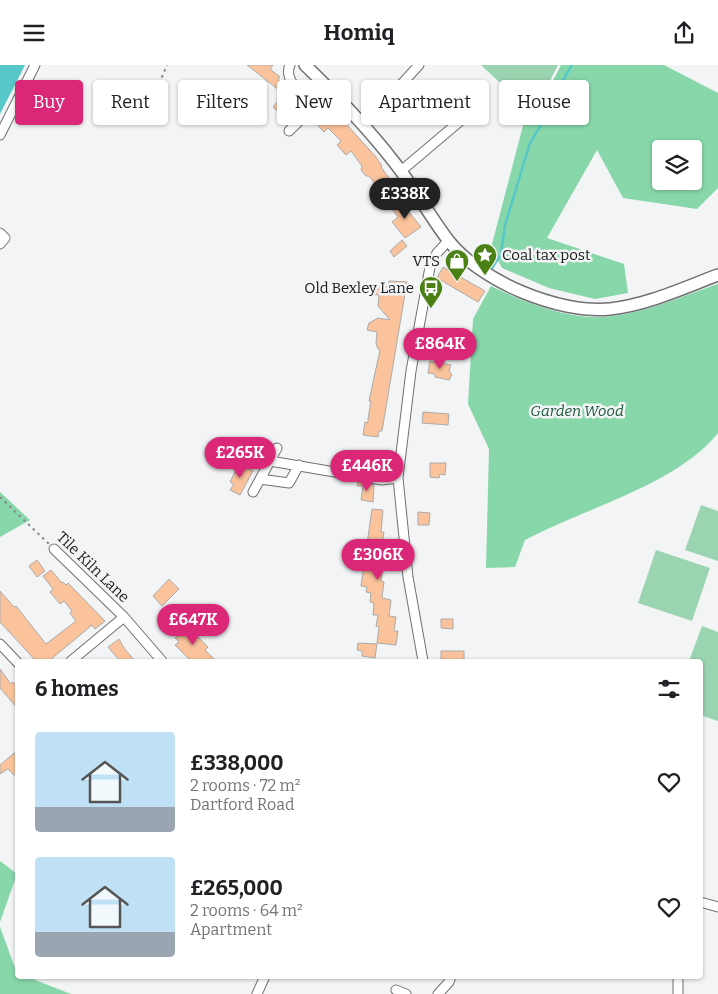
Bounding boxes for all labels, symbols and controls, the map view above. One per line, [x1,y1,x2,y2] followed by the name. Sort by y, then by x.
[20,19,48,47] icon: menu
[324,19,394,46] text: Homiq
[670,19,698,47] icon: share
[15,80,83,125] chip: Buy
[93,80,168,125] chip: Rent
[178,80,267,125] chip: Filters
[277,80,351,125] chip: New
[361,80,489,125] chip: Apartment
[499,80,589,125] chip: House
[652,140,702,190] map controls
[652,140,702,190] button: layers
[370,177,440,220] pin: £338K
[380,184,430,203] text: £338K
[472,242,498,276] place icon: Coal tax post
[502,246,591,264] place label: Coal tax post
[444,248,470,282] shop icon: VTS
[412,252,440,270] place label: VTS
[418,275,444,309] bus stop icon: Old Bexley Lane
[304,279,414,297] place label: Old Bexley Lane
[405,327,475,370] pin: £864K
[415,334,465,353] text: £864K
[530,402,624,420] park label: Garden Wood
[205,437,275,479] pin: £265K
[216,443,264,462] text: £265K
[332,449,402,492] pin: £446K
[341,456,393,475] text: £446K
[53,528,133,606] street label: Tile Kiln Lane
[343,539,413,581] pin: £306K
[353,545,403,564] text: £306K
[158,603,228,646] pin: £647K
[168,610,218,629] text: £647K
[655,675,683,703] icon: filters
[35,676,119,702] text: 6 homes
[190,750,284,776] text: £338,000
[75,752,135,812] icon: home
[655,768,683,796] icon: heart
[190,776,300,795] text: 2 rooms · 72 m²
[190,795,294,814] text: Dartford Road
[190,875,283,901] text: £265,000
[75,877,135,937] icon: home
[655,893,683,921] icon: heart
[190,901,303,920] text: 2 rooms · 64 m²
[190,920,272,939] text: Apartment

